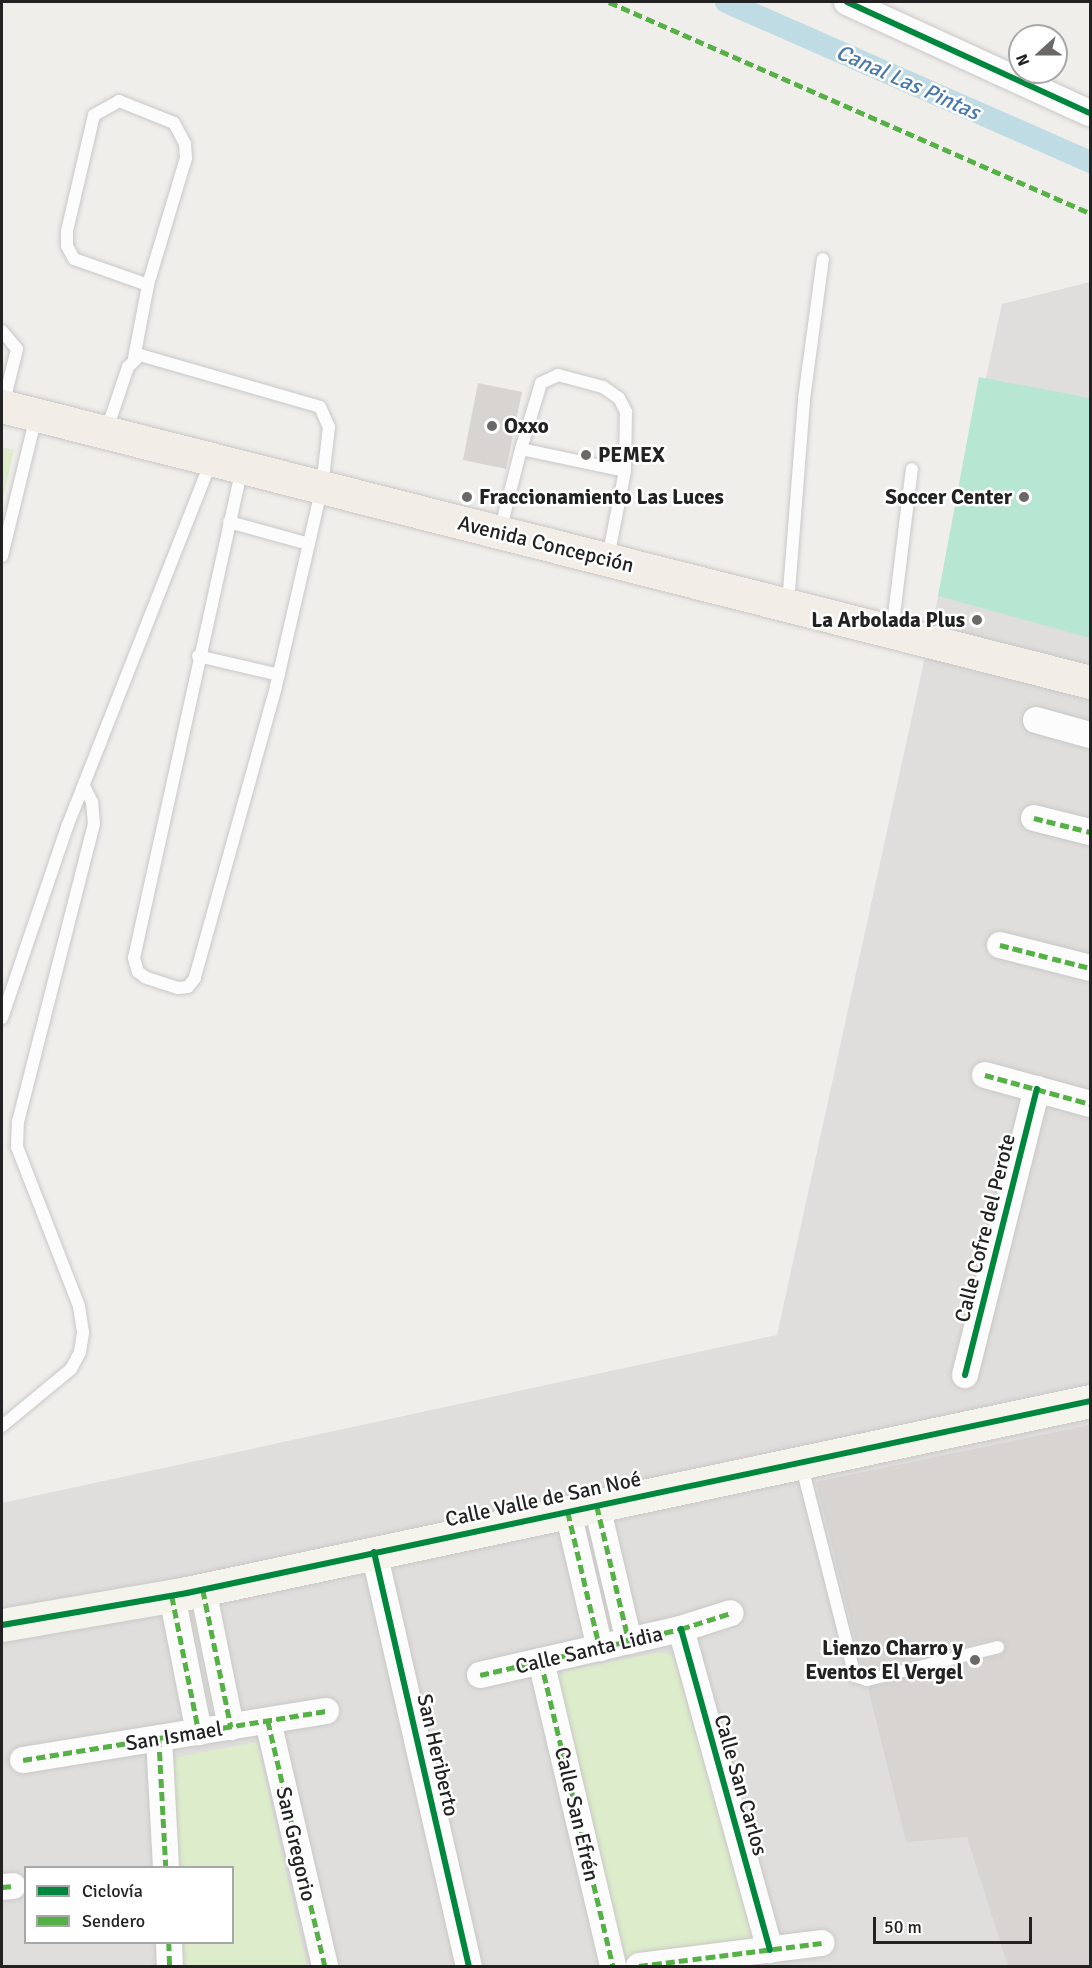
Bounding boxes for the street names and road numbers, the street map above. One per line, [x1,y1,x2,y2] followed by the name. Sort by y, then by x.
[455,510,637,578] street label: Avenida Concepción
[949,1131,1021,1325] street label: Calle Cofre del Perote
[443,1466,643,1532] street label: Calle Valle de San Noé
[513,1621,665,1679] street label: Calle Santa Lidia
[412,1691,464,1819] street label: San Heriberto
[709,1712,773,1858] street label: Calle San Carlos
[124,1716,224,1756] street label: San Ismael
[549,1744,605,1884] street label: Calle San Efrén
[271,1784,321,1904] street label: San Gregorio

